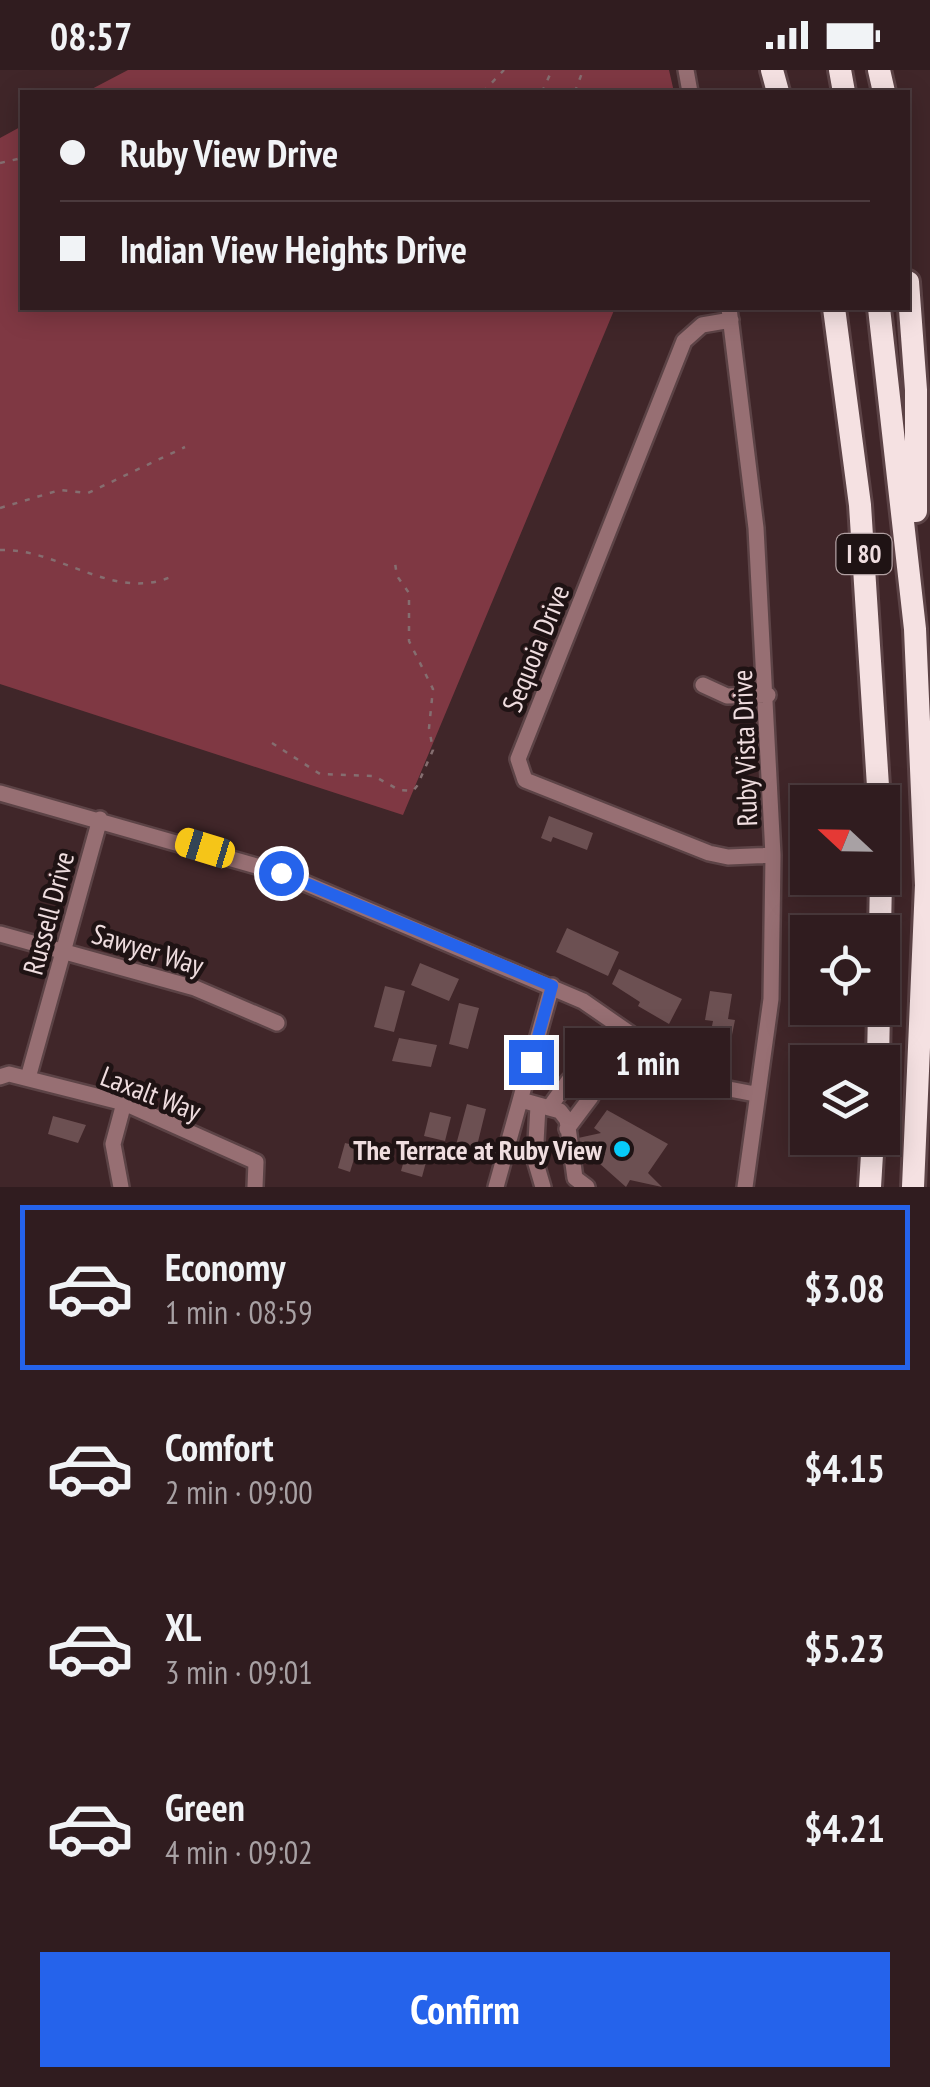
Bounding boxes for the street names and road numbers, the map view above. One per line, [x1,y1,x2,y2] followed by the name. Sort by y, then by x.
[836,534,892,574] road number: I 80
[493,579,577,717] street label: Sequoia Drive
[723,669,765,827] street label: Ruby Vista Drive
[14,847,82,979] street label: Russell Drive
[88,915,209,984] street label: Sawyer Way
[96,1057,207,1129] street label: Laxalt Way

